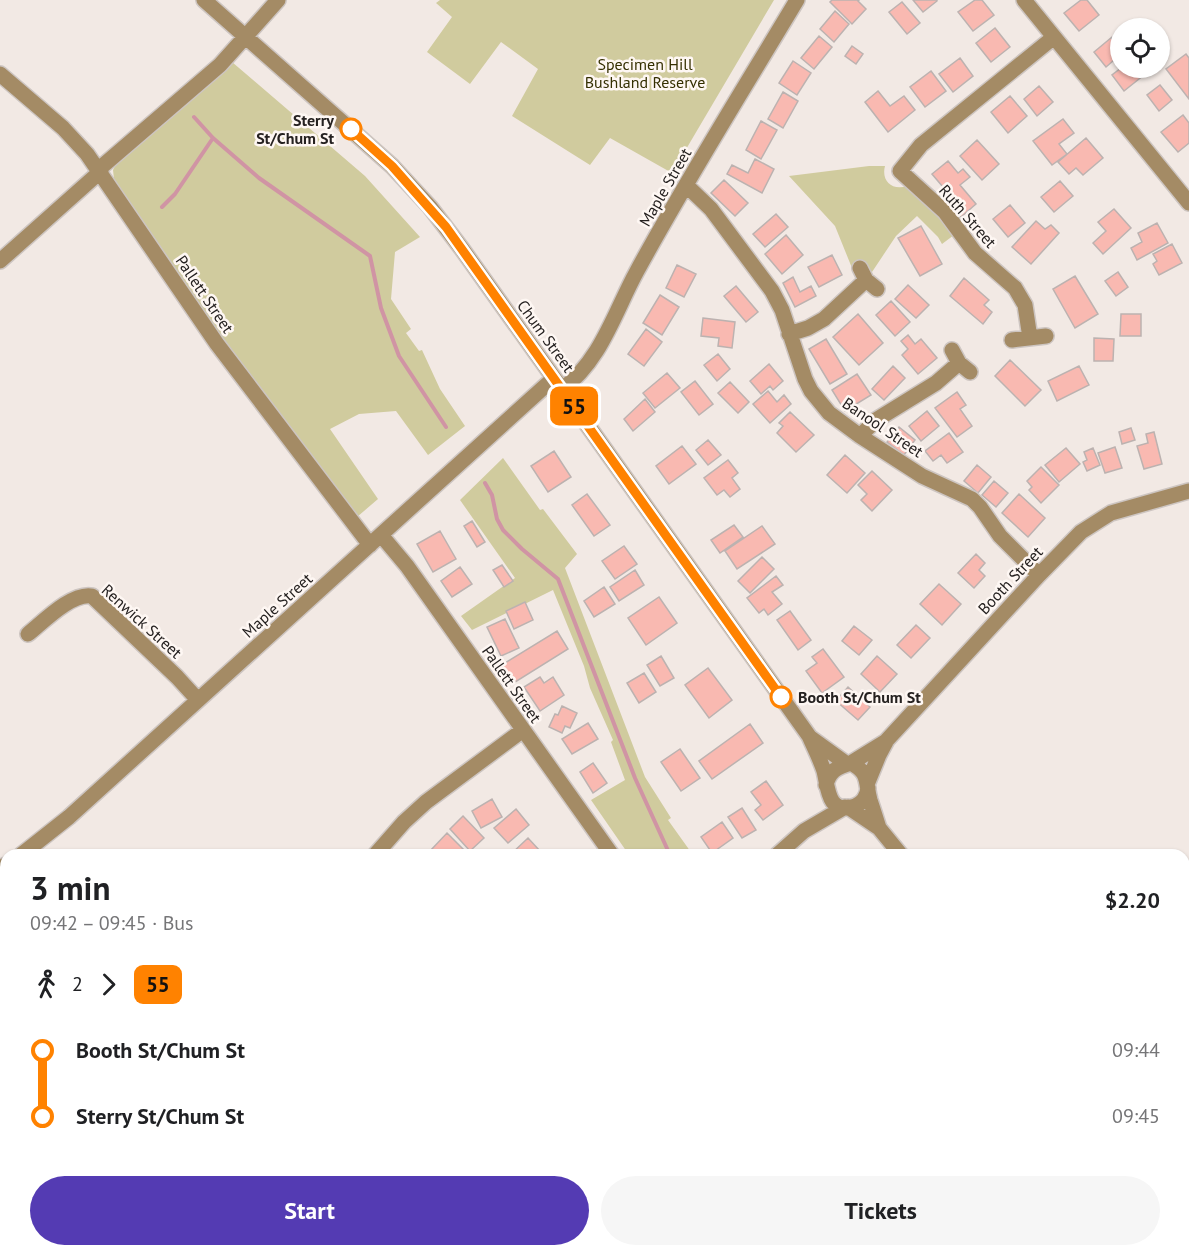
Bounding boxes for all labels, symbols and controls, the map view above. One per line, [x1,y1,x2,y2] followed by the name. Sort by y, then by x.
[1110,18,1170,78] map controls
[1110,18,1170,78] button: locate
[585,54,705,92] park label: Specimen Hill Bushland Reserve
[256,110,334,148] place label: Sterry St/Chum St
[340,118,362,140] marker: Sterry St/Chum St
[635,144,696,230] street label: Maple Street
[935,180,1001,252] street label: Ruth Street
[172,251,239,337] street label: Pallett Street
[513,296,579,377] street label: Chum Street
[547,386,601,426] line badge: 55
[562,393,586,420] text: 55
[839,393,928,462] street label: Banool Street
[973,541,1047,618] street label: Booth Street
[238,568,317,642] street label: Maple Street
[98,580,187,663] street label: Renwick Street
[478,641,546,727] street label: Pallett Street
[770,686,792,708] marker: Booth St/Chum St
[798,687,921,707] place label: Booth St/Chum St
[30,866,111,909] text: 3 min
[1105,886,1160,914] text: $2.20
[30,910,194,936] text: 09:42 – 09:45 · Bus
[30,968,63,1001] icon: walk
[92,968,125,1001] icon: forward
[72,971,83,997] text: 2
[146,971,170,998] text: 55
[76,1036,245,1064] text: Booth St/Chum St
[1112,1037,1160,1063] text: 09:44
[76,1102,244,1130] text: Sterry St/Chum St
[1112,1103,1160,1129] text: 09:45
[30,1176,589,1245] button: Start
[601,1176,1160,1245] button: Tickets

